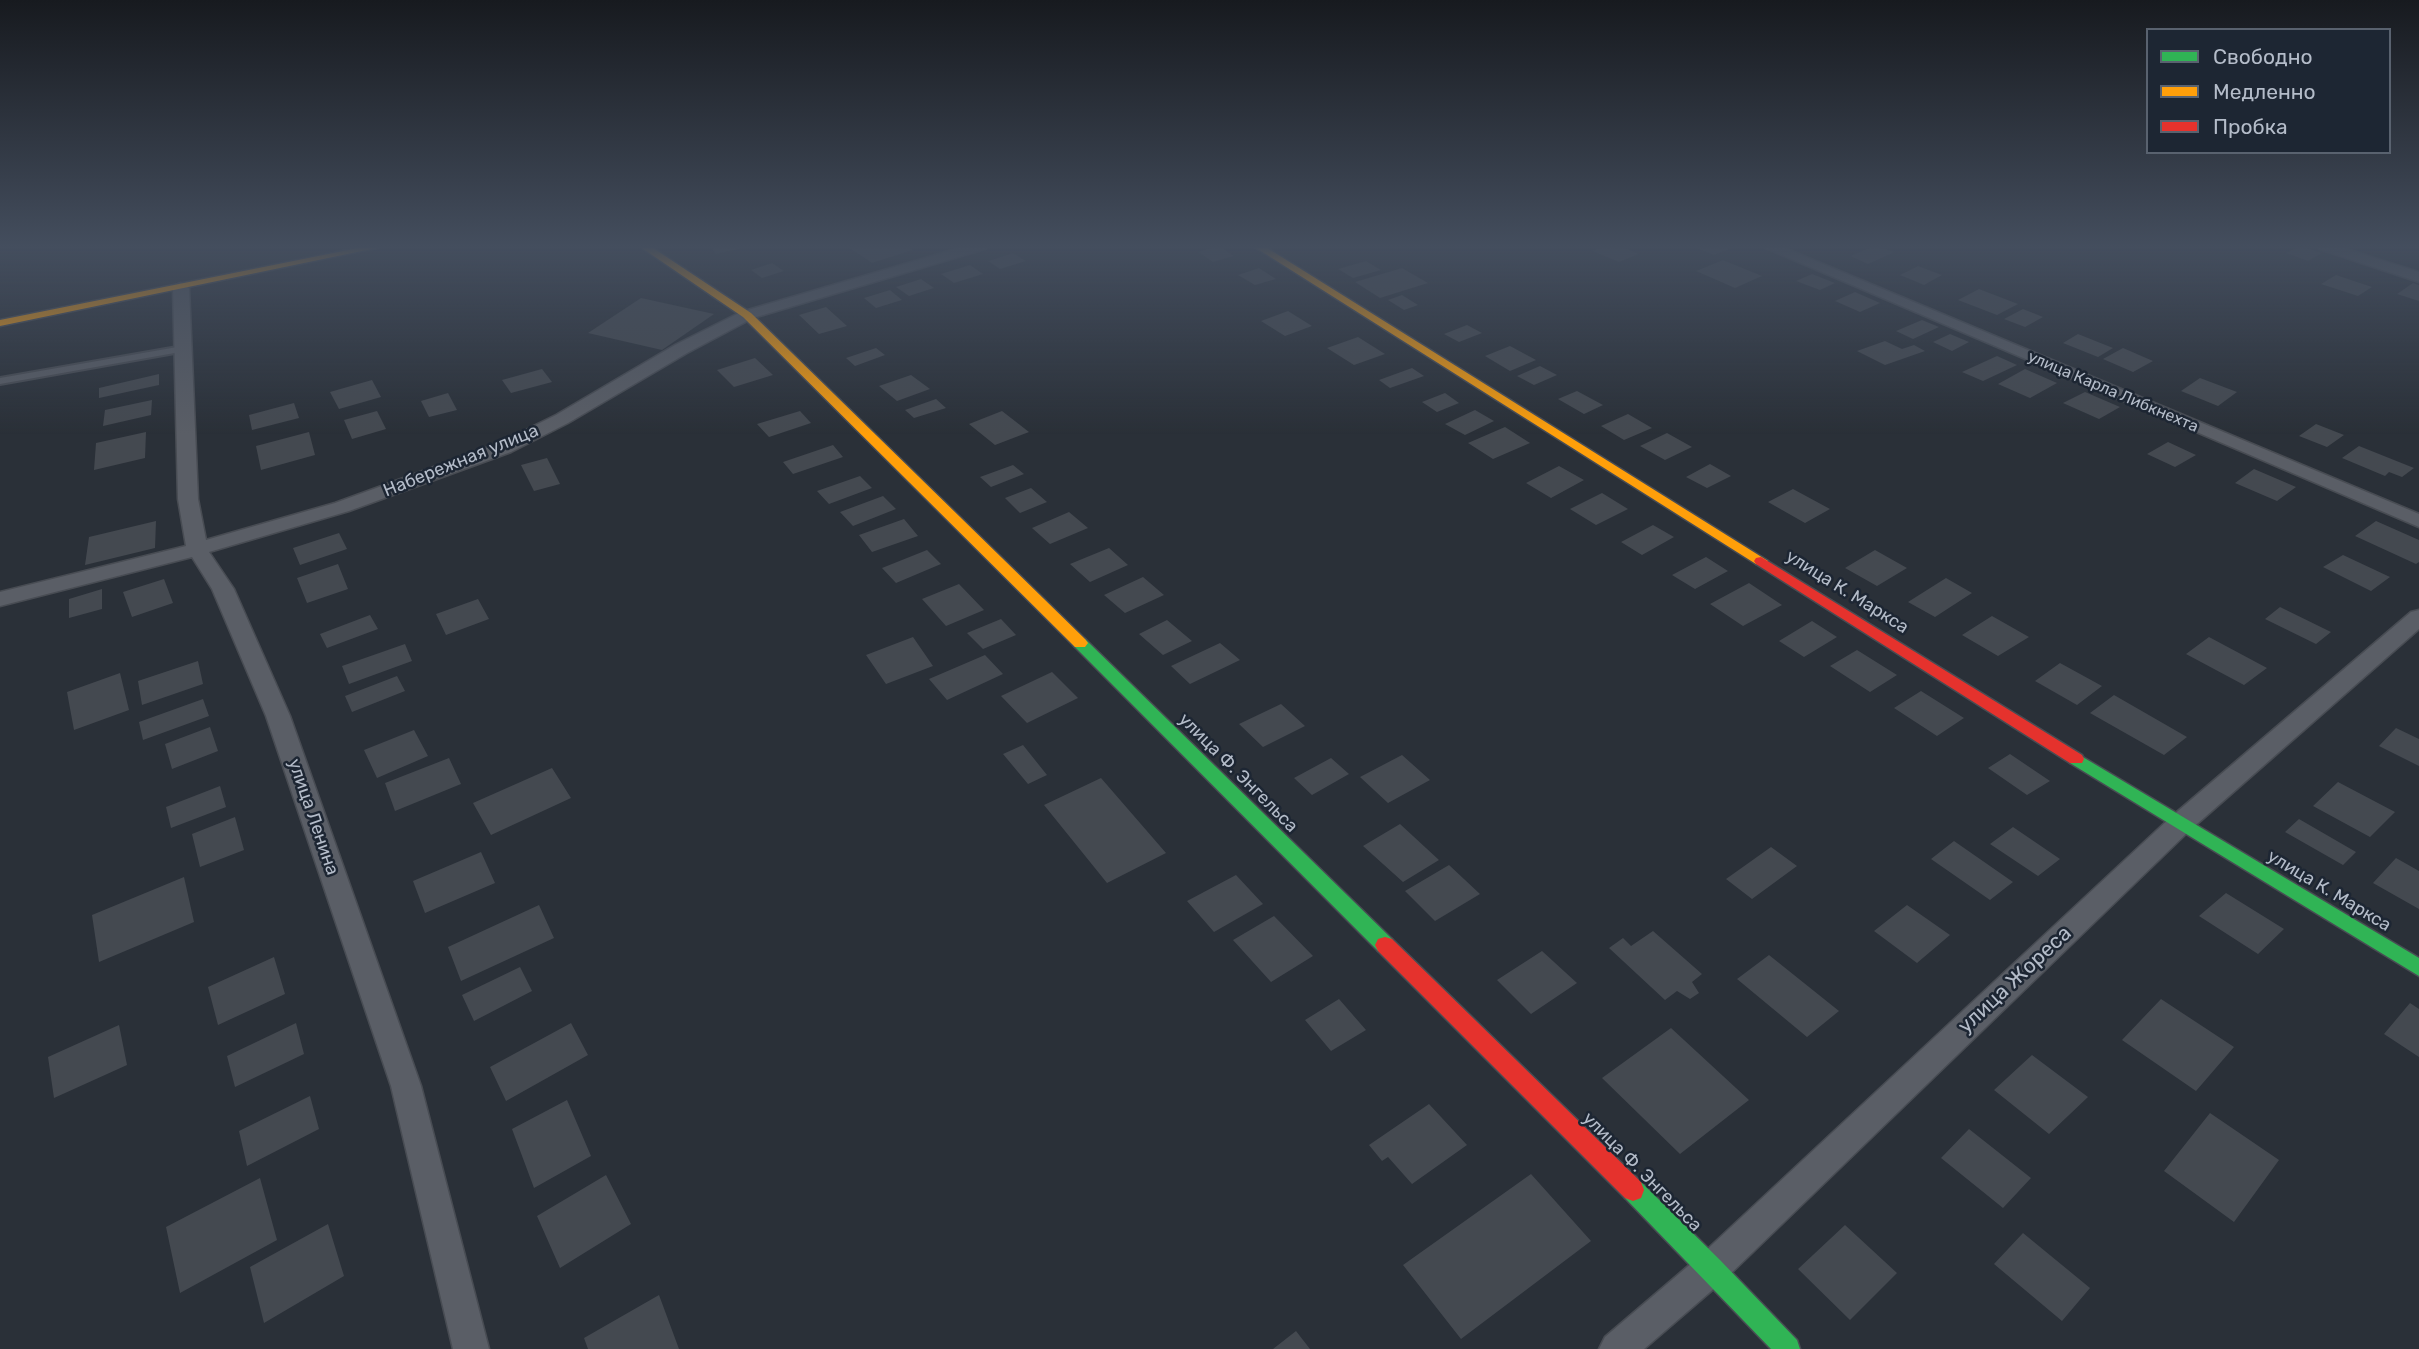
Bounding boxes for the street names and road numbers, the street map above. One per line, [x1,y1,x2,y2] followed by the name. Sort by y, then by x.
[2025,347,2201,437] street label: улица Карла Либкнехта
[380,420,542,502] street label: Набережная улица
[1782,546,1912,638] street label: улица К. Маркса
[1174,709,1302,837] street label: улица Ф. Энгельса
[283,756,343,878] street label: улица Ленина
[2263,846,2395,936] street label: улица К. Маркса
[1953,921,2077,1039] street label: улица Жореса
[1578,1108,1706,1236] street label: улица Ф. Энгельса

